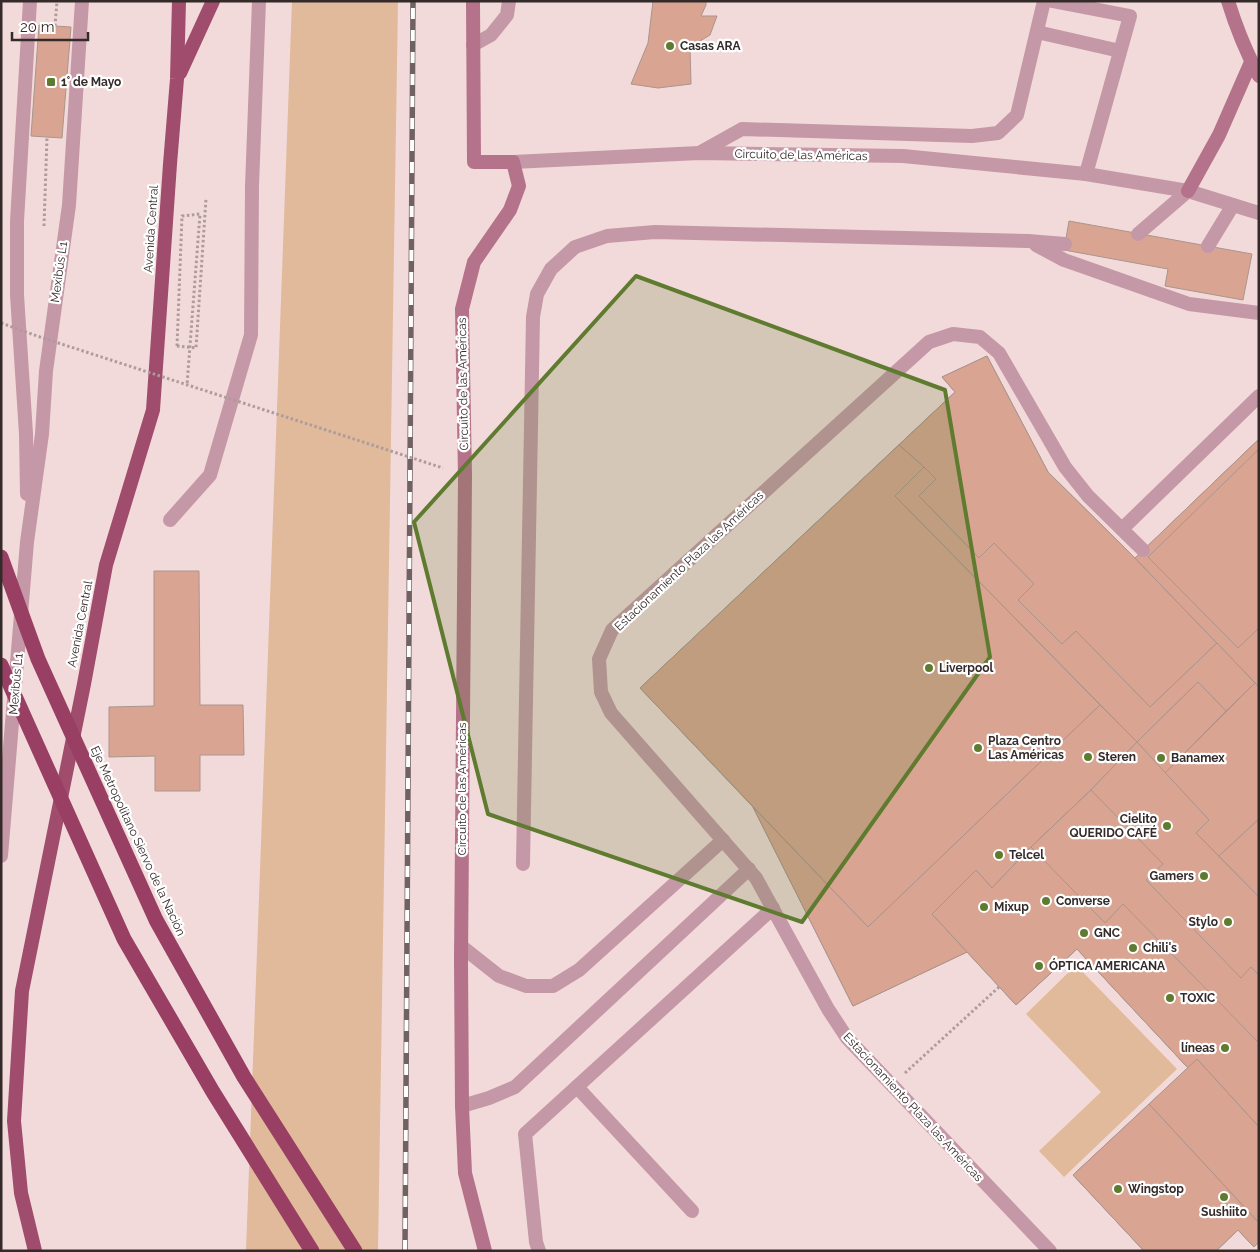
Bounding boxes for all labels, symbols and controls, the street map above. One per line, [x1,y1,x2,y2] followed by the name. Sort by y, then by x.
[12,10,89,42] scale bar
[20,18,55,36] text: 20 m
[680,39,741,53] place label: Casas ARA
[664,40,676,52] marker: Casas ARA
[61,75,121,89] place label: 1° de Mayo
[45,76,57,88] marker: 1° de Mayo
[734,147,868,163] street label: Circuito de las Américas
[141,184,161,273] street label: Avenida Central
[48,241,70,303] street label: Mexibús L1
[455,317,471,451] street label: Circuito de las Américas
[612,488,766,634] street label: Estacionamiento Plaza las Américas
[65,579,95,668] street label: Avenida Central
[6,653,26,715] street label: Mexibús L1
[939,661,993,675] place label: Liverpool
[923,662,935,674] marker: Liverpool
[455,722,469,856] street label: Circuito de las Américas
[988,734,1064,762] place label: Plaza Centro Las Américas
[972,742,984,754] marker: Plaza Centro Las Américas
[88,744,188,938] street label: Eje Metropolitano Siervo de la Nación
[1098,750,1136,764] place label: Steren
[1082,751,1094,763] marker: Steren
[1171,751,1225,765] place label: Banamex
[1155,752,1167,764] marker: Banamex
[1070,812,1157,840] place label: Cielito QUERIDO CAFÉ
[1161,820,1173,832] marker: Cielito QUERIDO CAFÉ
[1009,848,1044,862] place label: Telcel
[993,849,1005,861] marker: Telcel
[1149,869,1194,883] place label: Gamers
[1198,870,1210,882] marker: Gamers
[1056,894,1110,908] place label: Converse
[1040,895,1052,907] marker: Converse
[994,900,1029,914] place label: Mixup
[978,901,990,913] marker: Mixup
[1189,915,1218,929] place label: Stylo
[1222,916,1234,928] marker: Stylo
[1094,926,1120,940] place label: GNC
[1078,927,1090,939] marker: GNC
[1143,941,1177,955] place label: Chili's
[1127,942,1139,954] marker: Chili's
[1049,958,1166,973] place label: ÓPTICA AMERICANA
[1033,960,1045,972] marker: ÓPTICA AMERICANA
[1180,991,1215,1005] place label: TOXIC
[1164,992,1176,1004] marker: TOXIC
[840,1030,986,1184] street label: Estacionamiento Plaza las Américas
[1181,1041,1215,1055] place label: líneas
[1219,1042,1231,1054] marker: líneas
[1128,1182,1184,1196] place label: Wingstop
[1112,1183,1124,1195] marker: Wingstop
[1218,1191,1230,1203] marker: Sushiito
[1201,1205,1247,1219] place label: Sushiito

